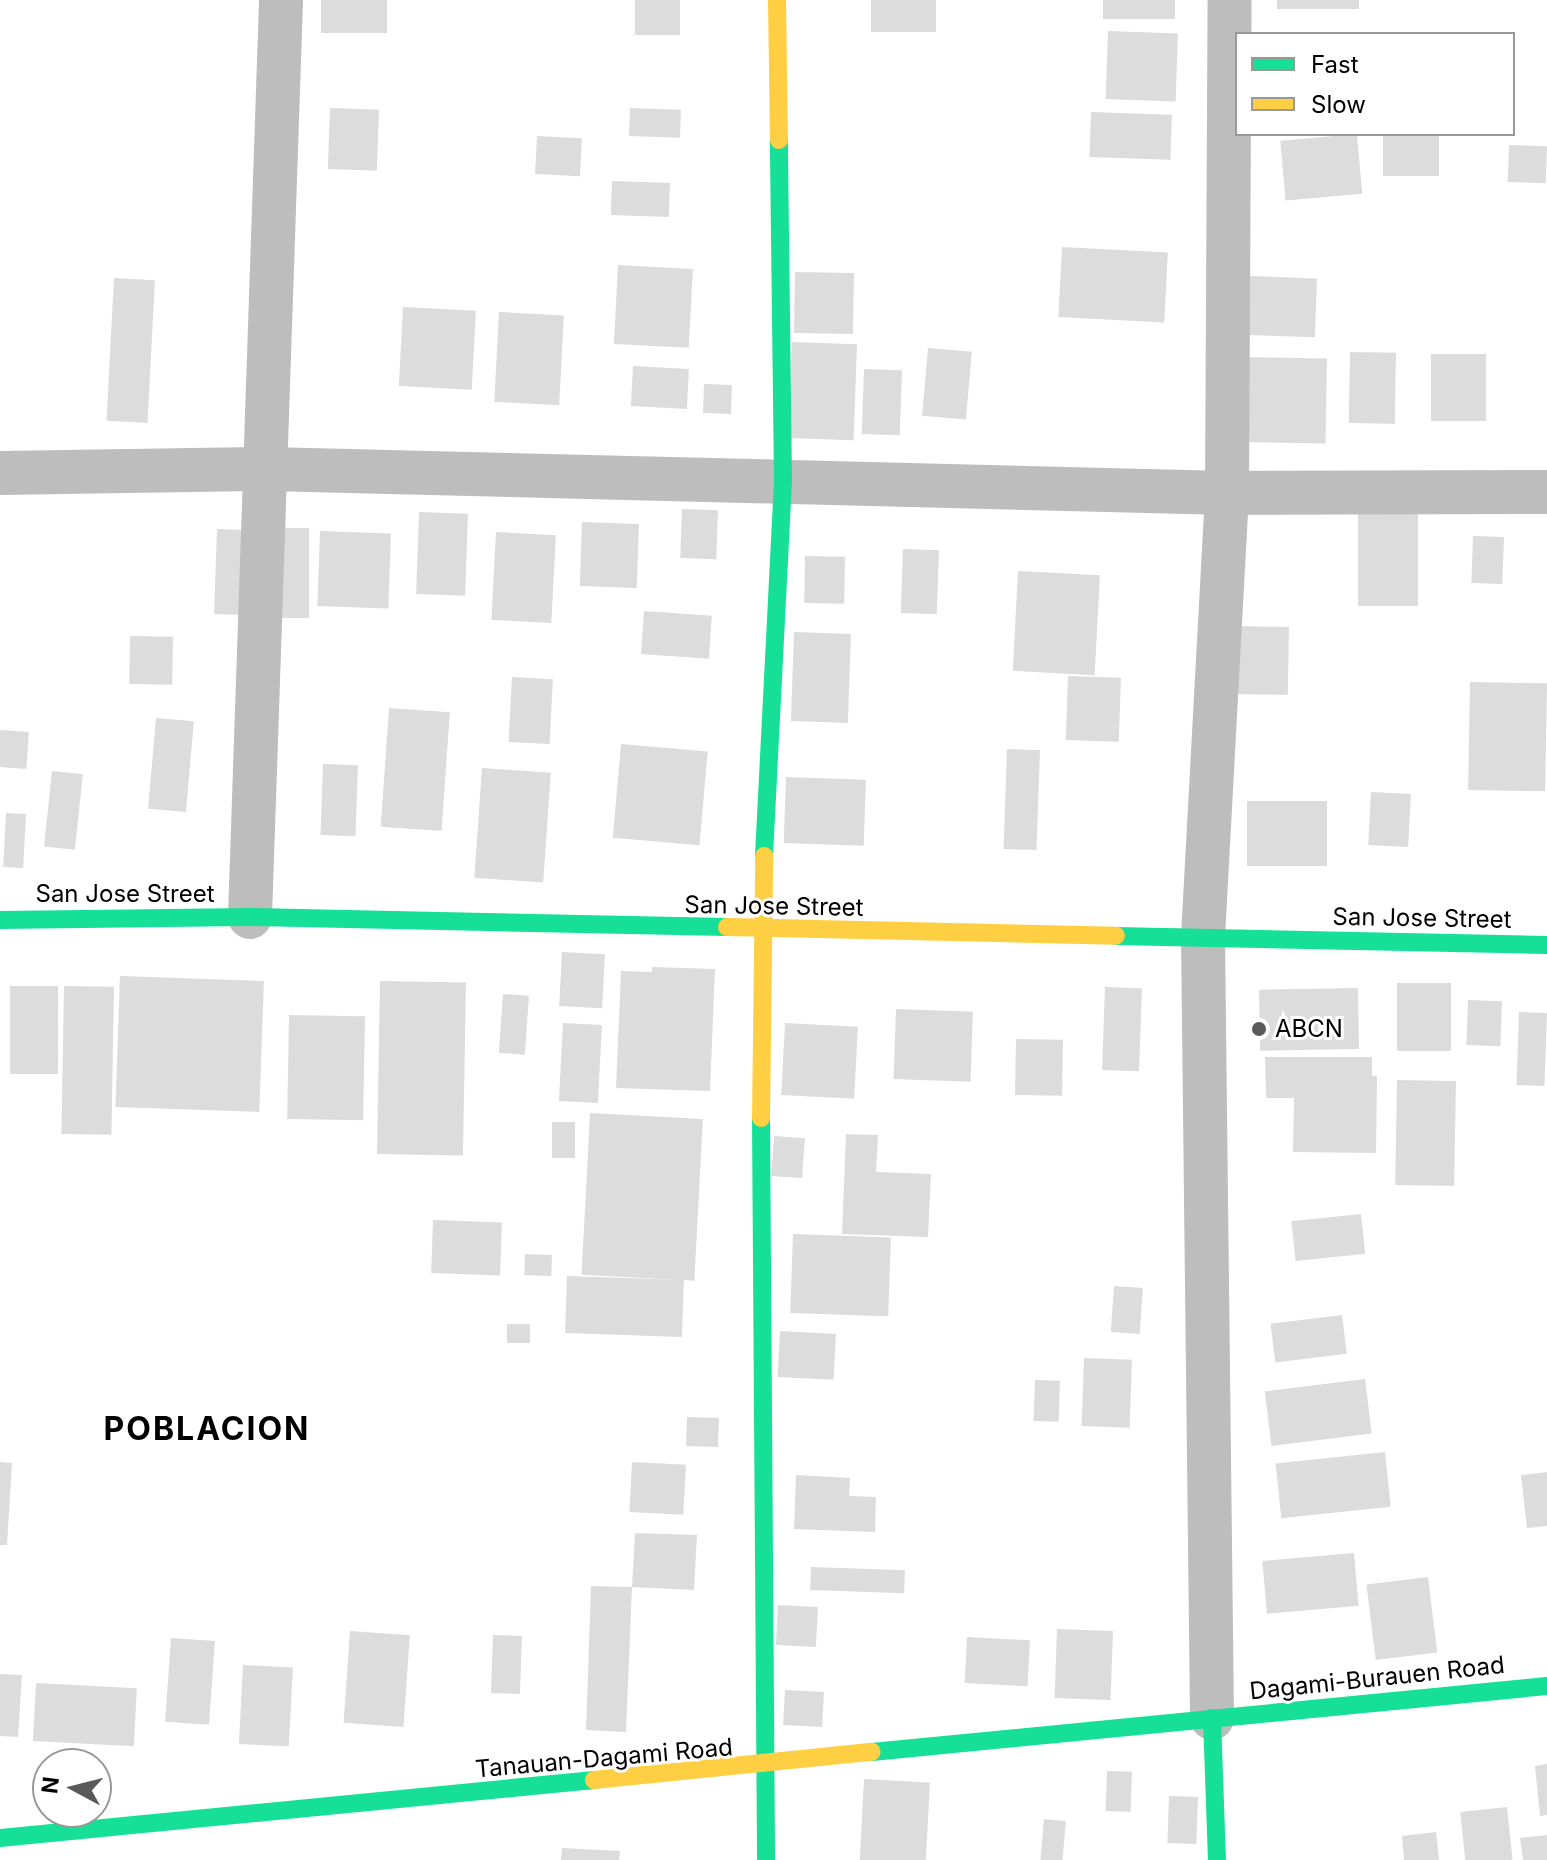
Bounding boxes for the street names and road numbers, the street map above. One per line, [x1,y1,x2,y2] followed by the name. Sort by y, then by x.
[35,880,215,908] street label: San Jose Street
[684,890,864,922] street label: San Jose Street
[1332,902,1512,934] street label: San Jose Street
[1248,1650,1506,1706] street label: Dagami-Burauen Road
[474,1732,734,1784] street label: Tanauan-Dagami Road

